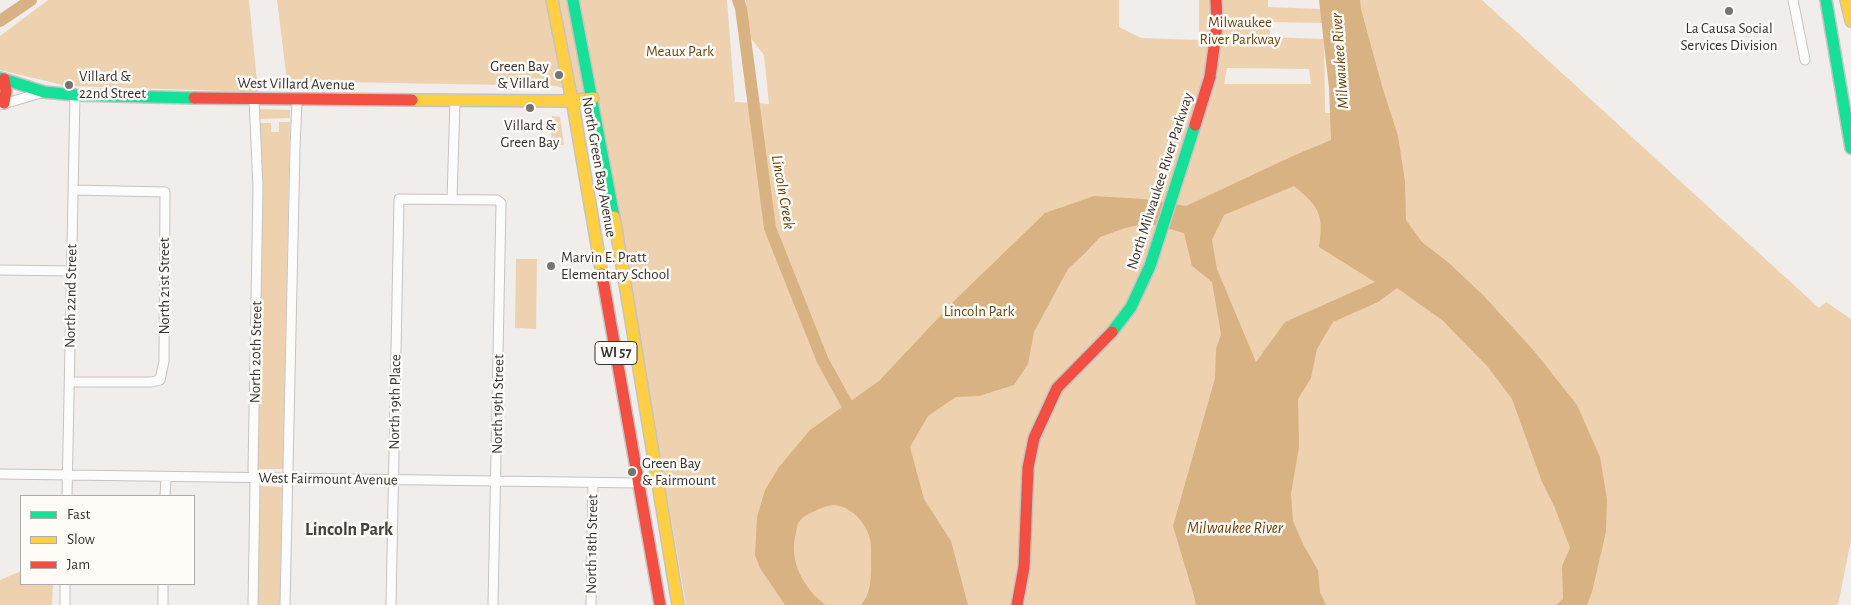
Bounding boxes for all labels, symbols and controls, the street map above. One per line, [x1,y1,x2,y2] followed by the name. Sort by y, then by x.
[1723,5,1735,17] marker: La Causa Social Services Division
[1199,13,1281,48] park label: Milwaukee River Parkway
[1327,13,1353,109] water label: Milwaukee River
[1681,19,1777,54] place label: La Causa Social Services Division
[646,42,714,60] park label: Meaux Park
[490,57,549,92] place label: Green Bay & Villard
[79,67,146,102] place label: Villard & 22nd Street
[553,69,565,81] marker: Green Bay & Villard
[237,74,355,94] street label: West Villard Avenue
[63,79,75,91] marker: Villard & 22nd Street
[1123,90,1197,272] street label: North Milwaukee River Parkway
[578,95,620,239] street label: North Green Bay Avenue
[524,102,536,114] marker: Villard & Green Bay
[501,116,559,151] place label: Villard & Green Bay
[767,153,799,231] water label: Lincoln Creek
[155,237,173,335] street label: North 21st Street
[61,244,81,348] street label: North 22nd Street
[561,248,670,283] place label: Marvin E. Pratt Elementary School
[545,260,557,272] marker: Marvin E. Pratt Elementary School
[246,301,266,403] street label: North 20th Street
[944,302,1014,320] park label: Lincoln Park
[595,342,637,364] road number: WI 57
[385,354,405,450] street label: North 19th Place
[488,354,508,454] street label: North 19th Street
[642,454,716,489] place label: Green Bay & Fairmount
[626,466,638,478] marker: Green Bay & Fairmount
[258,469,398,489] street label: West Fairmount Avenue
[582,494,602,594] street label: North 18th Street
[20,495,195,585] legend
[67,507,90,522] text: Fast
[1187,518,1283,538] water label: Milwaukee River
[305,519,393,541] district label: Lincoln Park
[67,532,95,547] text: Slow
[67,557,90,572] text: Jam

